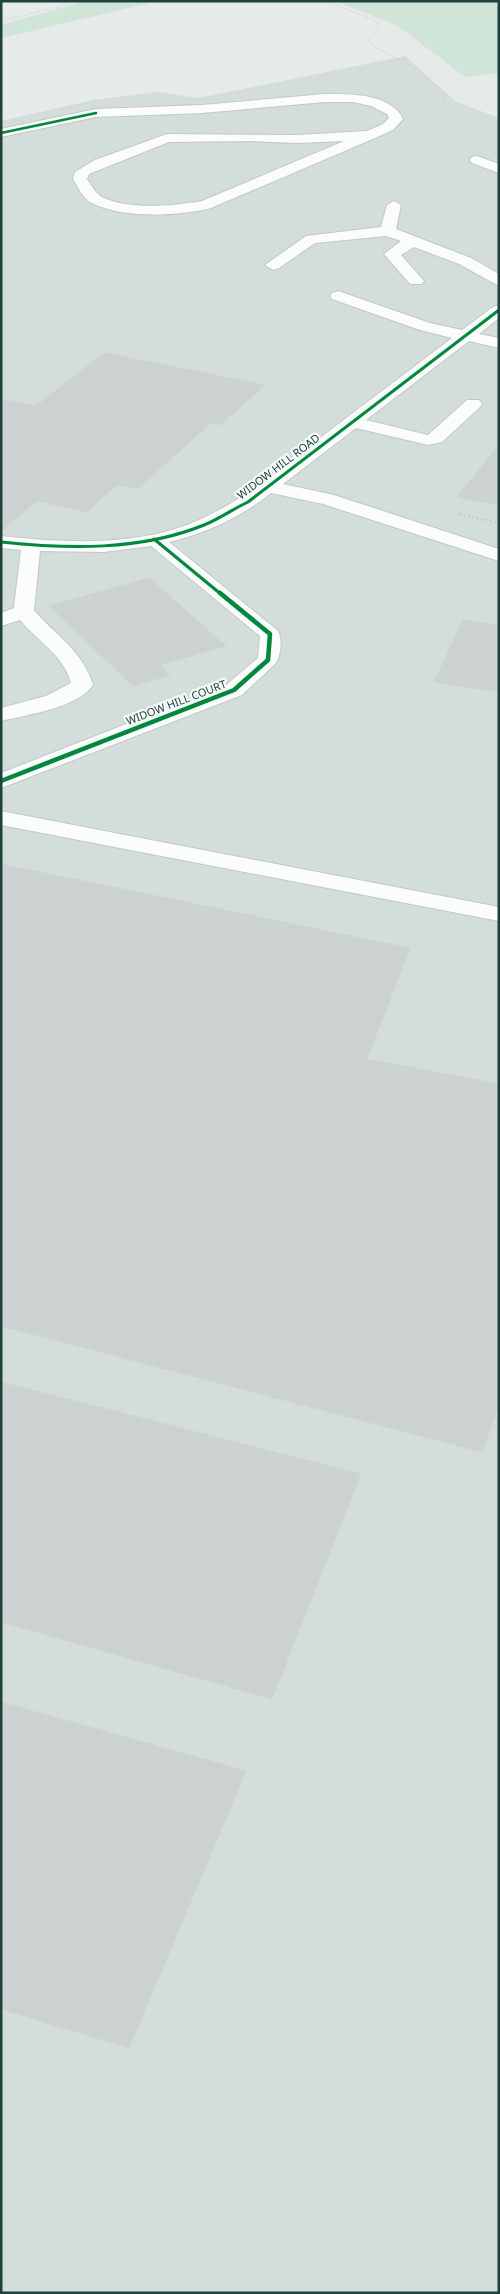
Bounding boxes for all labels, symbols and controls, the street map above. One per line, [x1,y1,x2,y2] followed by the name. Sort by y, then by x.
[234,430,322,502] street label: WIDOW HILL ROAD
[124,676,228,728] street label: WIDOW HILL COURT

